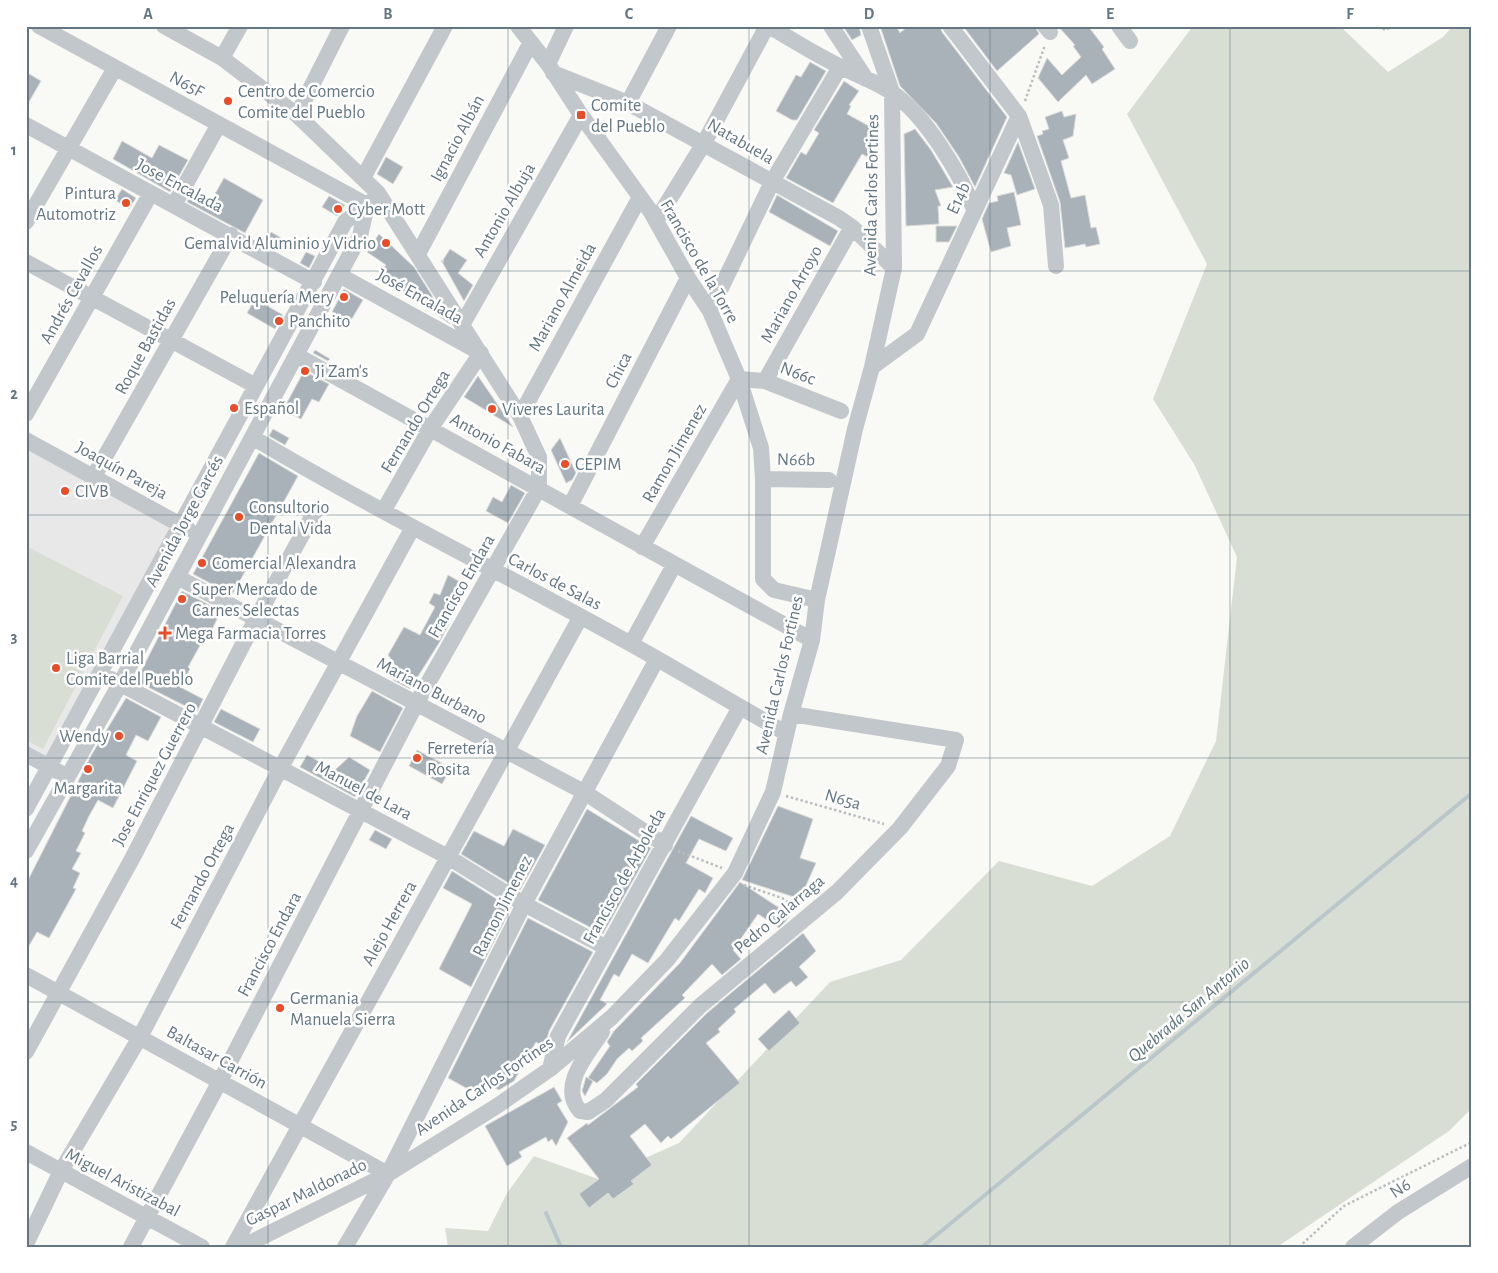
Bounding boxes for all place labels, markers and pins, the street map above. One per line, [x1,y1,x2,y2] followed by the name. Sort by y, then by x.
[238,83,375,122] place label: Centro de Comercio Comite del Pueblo
[222,95,234,107] marker: Centro de Comercio Comite del Pueblo
[591,97,665,136] place label: Comite del Pueblo
[575,109,587,121] marker: Comite del Pueblo
[36,185,116,224] place label: Pintura Automotriz
[120,197,132,209] marker: Pintura Automotriz
[348,201,426,219] place label: Cyber Mott
[332,203,344,215] marker: Cyber Mott
[184,235,376,253] place label: Gemalvid Aluminio y Vidrio
[380,237,392,249] marker: Gemalvid Aluminio y Vidrio
[220,289,334,307] place label: Peluquería Mery
[338,291,350,303] marker: Peluquería Mery
[289,313,350,331] place label: Panchito
[273,315,285,327] marker: Panchito
[315,363,368,381] place label: Ji Zam's
[299,365,311,377] marker: Ji Zam's
[244,400,299,418] place label: Español
[502,401,605,419] place label: Viveres Laurita
[228,402,240,414] marker: Español
[486,403,498,415] marker: Viveres Laurita
[575,456,621,474] place label: CEPIM
[559,458,571,470] marker: CEPIM
[75,483,109,501] place label: CIVB
[59,485,71,497] marker: CIVB
[249,499,332,538] place label: Consultorio Dental Vida
[233,511,245,523] marker: Consultorio Dental Vida
[212,555,357,573] place label: Comercial Alexandra
[196,557,208,569] marker: Comercial Alexandra
[192,581,318,620] place label: Super Mercado de Carnes Selectas
[176,593,188,605] marker: Super Mercado de Carnes Selectas
[175,625,326,643] place label: Mega Farmacia Torres
[159,627,171,639] marker: Mega Farmacia Torres
[66,650,193,689] place label: Liga Barrial Comite del Pueblo
[50,662,62,674] marker: Liga Barrial Comite del Pueblo
[59,728,109,746] place label: Wendy
[113,730,125,742] marker: Wendy
[427,740,495,779] place label: Ferretería Rosita
[411,752,423,764] marker: Ferretería Rosita
[82,763,94,775] marker: Margarita
[54,780,122,798] place label: Margarita
[290,990,396,1029] place label: Germania Manuela Sierra
[274,1002,286,1014] marker: Germania Manuela Sierra

